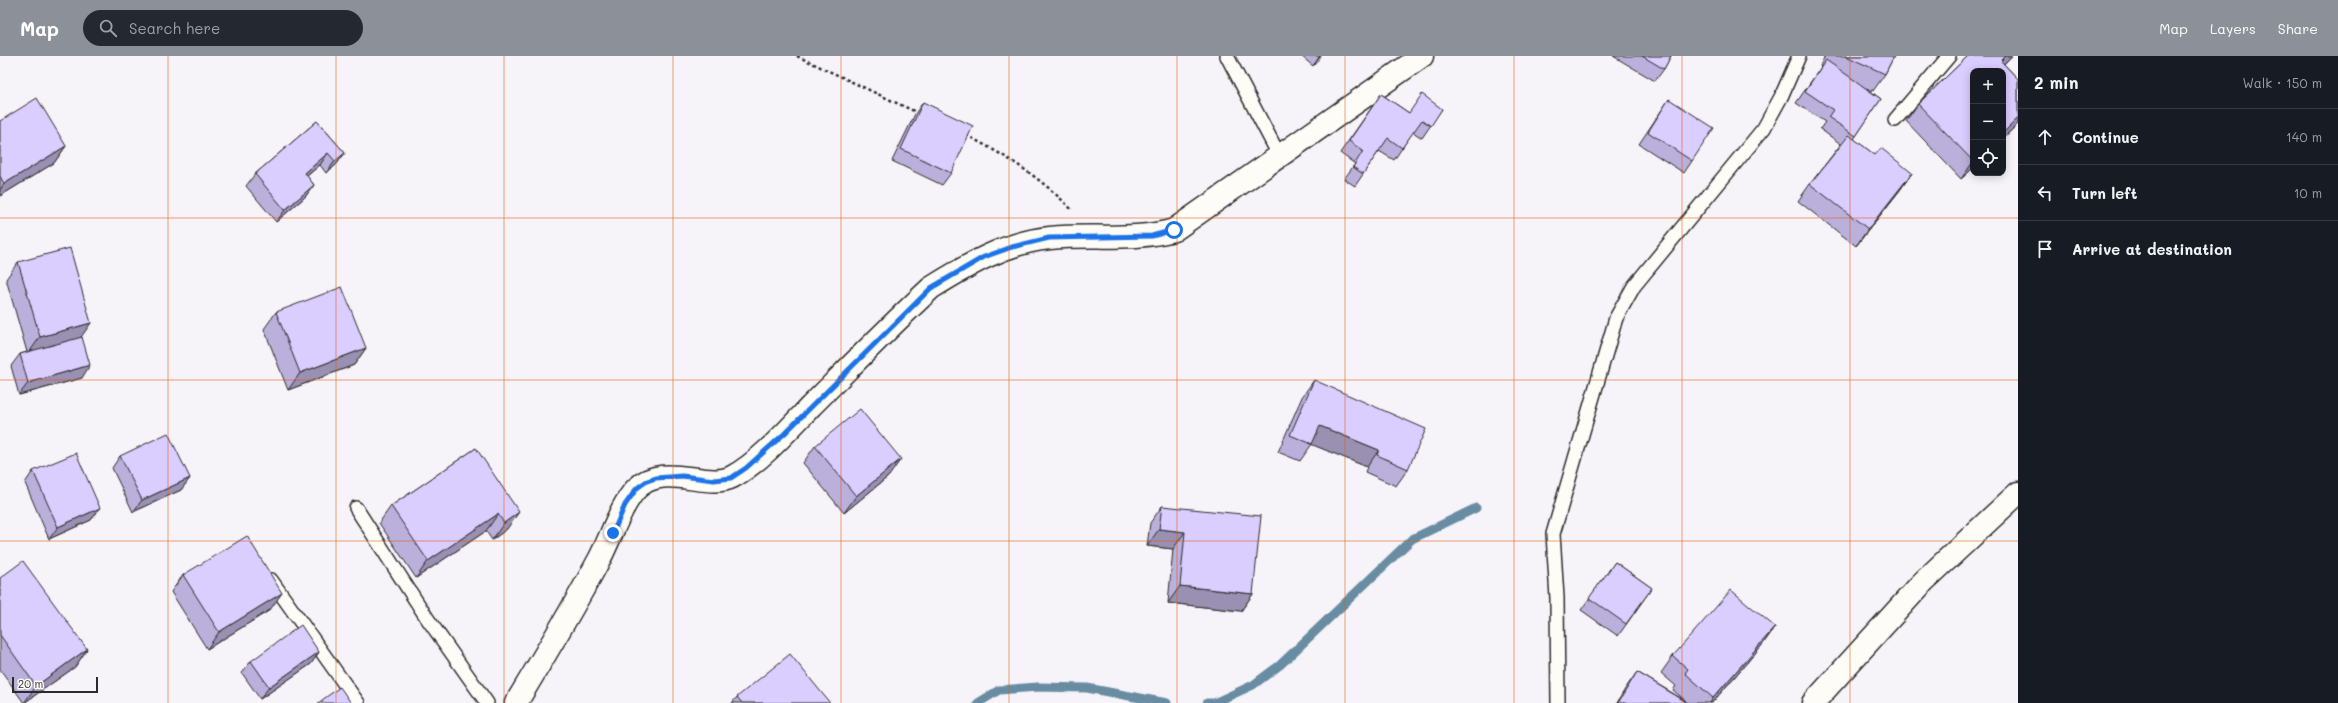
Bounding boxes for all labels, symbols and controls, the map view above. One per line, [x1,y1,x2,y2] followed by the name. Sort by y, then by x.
[83,10,363,46] search box
[20,16,59,41] text: Map
[97,17,119,39] icon: search
[129,18,220,38] text: Search here
[2159,19,2188,38] text: Map
[2210,19,2256,38] text: Layers
[2278,19,2318,38] text: Share
[1970,68,2006,176] map controls
[1970,68,2006,104] button: +
[2034,71,2079,93] text: 2 min
[2242,74,2322,91] text: Walk · 150 m
[1970,104,2006,140] button: −
[2034,126,2056,148] icon: ahead
[2072,127,2139,147] text: Continue
[2286,128,2322,145] text: 140 m
[1970,140,2006,176] button: locate
[2034,182,2056,204] icon: left
[2072,183,2137,203] text: Turn left
[2294,184,2322,201] text: 10 m
[1165,221,1183,239] route start
[2034,238,2056,260] icon: arrive
[2072,239,2232,259] text: Arrive at destination
[604,524,622,542] route end
[12,675,98,694] scale bar
[18,676,43,691] text: 20 m

